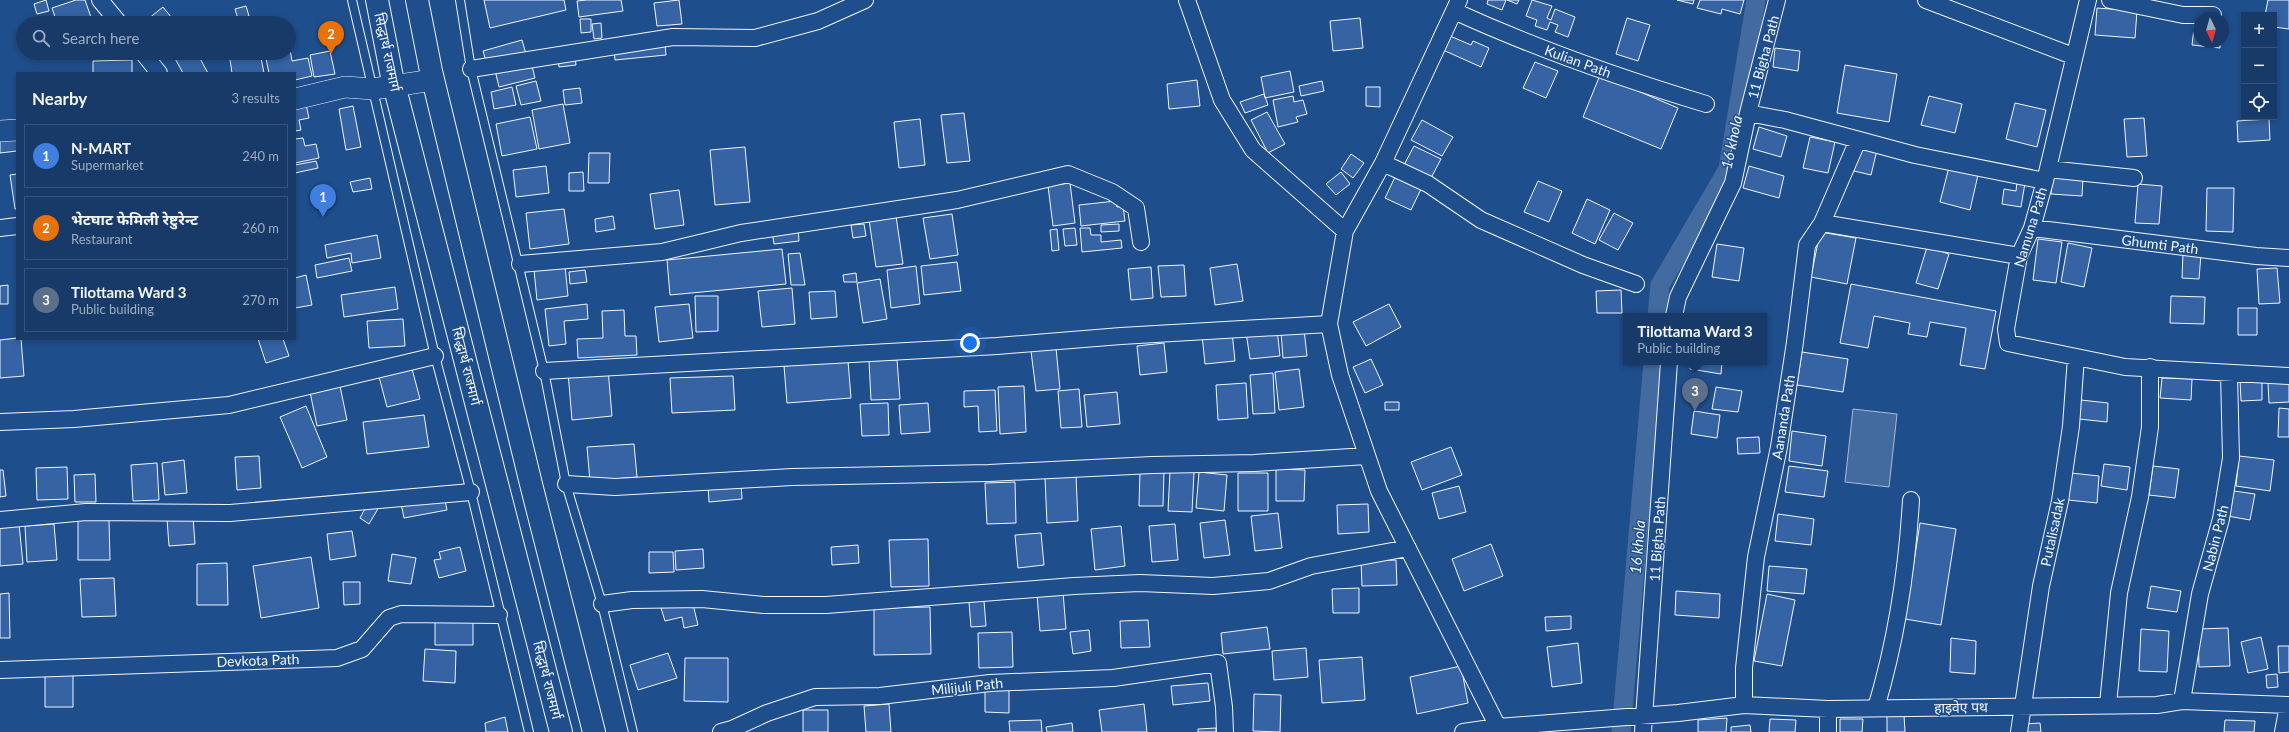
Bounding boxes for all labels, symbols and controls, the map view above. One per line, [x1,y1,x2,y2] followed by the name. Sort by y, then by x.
[371,11,405,94] street label: सिद्धार्थ राजमार्ग
[2193,12,2229,48] north arrow
[2241,12,2277,120] map controls
[2241,12,2277,48] button: +
[1744,13,1782,101] street label: 11 Bigha Path
[16,16,296,60] search box
[318,21,344,54] pin: 2
[30,27,52,49] icon: search
[62,29,139,47] text: Search here
[1542,41,1614,81] street label: Kulian Path
[2241,48,2277,84] button: −
[2241,84,2277,120] button: locate
[32,88,87,109] text: Nearby
[232,90,280,106] text: 3 results
[1717,113,1745,170] water label: 16 khola
[71,139,131,157] text: N-MART
[42,148,50,164] text: 1
[242,148,279,164] text: 240 m
[71,157,144,173] text: Supermarket
[310,184,336,217] pin: 1
[2010,185,2050,269] street label: Namuna Path
[71,210,198,228] text: भेटघाट फेमिली रेष्टुरेन्ट
[42,220,50,236] text: 2
[242,220,279,236] text: 260 m
[71,231,133,247] text: Restaurant
[2121,231,2199,257] street label: Ghumti Path
[71,283,187,301] text: Tilottama Ward 3
[42,292,50,308] text: 3
[242,292,279,308] text: 270 m
[71,301,154,317] text: Public building
[1623,313,1767,365] popup
[1637,322,1753,340] text: Tilottama Ward 3
[449,325,485,408] street label: सिद्धार्थ राजमार्ग
[960,333,980,353] your location
[1637,340,1720,356] text: Public building
[1768,374,1798,460] street label: Aananda Path
[1682,378,1708,411] pin: 3
[2036,495,2068,568] street label: Putalisadak
[1646,496,1668,582] street label: 11 Bigha Path
[2199,503,2231,573] street label: Nabin Path
[1626,519,1648,575] water label: 16 khola
[530,639,566,722] street label: सिद्धार्थ राजमार्ग
[216,650,300,670] street label: Devkota Path
[930,674,1004,698] street label: Milijuli Path
[1934,698,1989,716] street label: हाइवेए पथ

